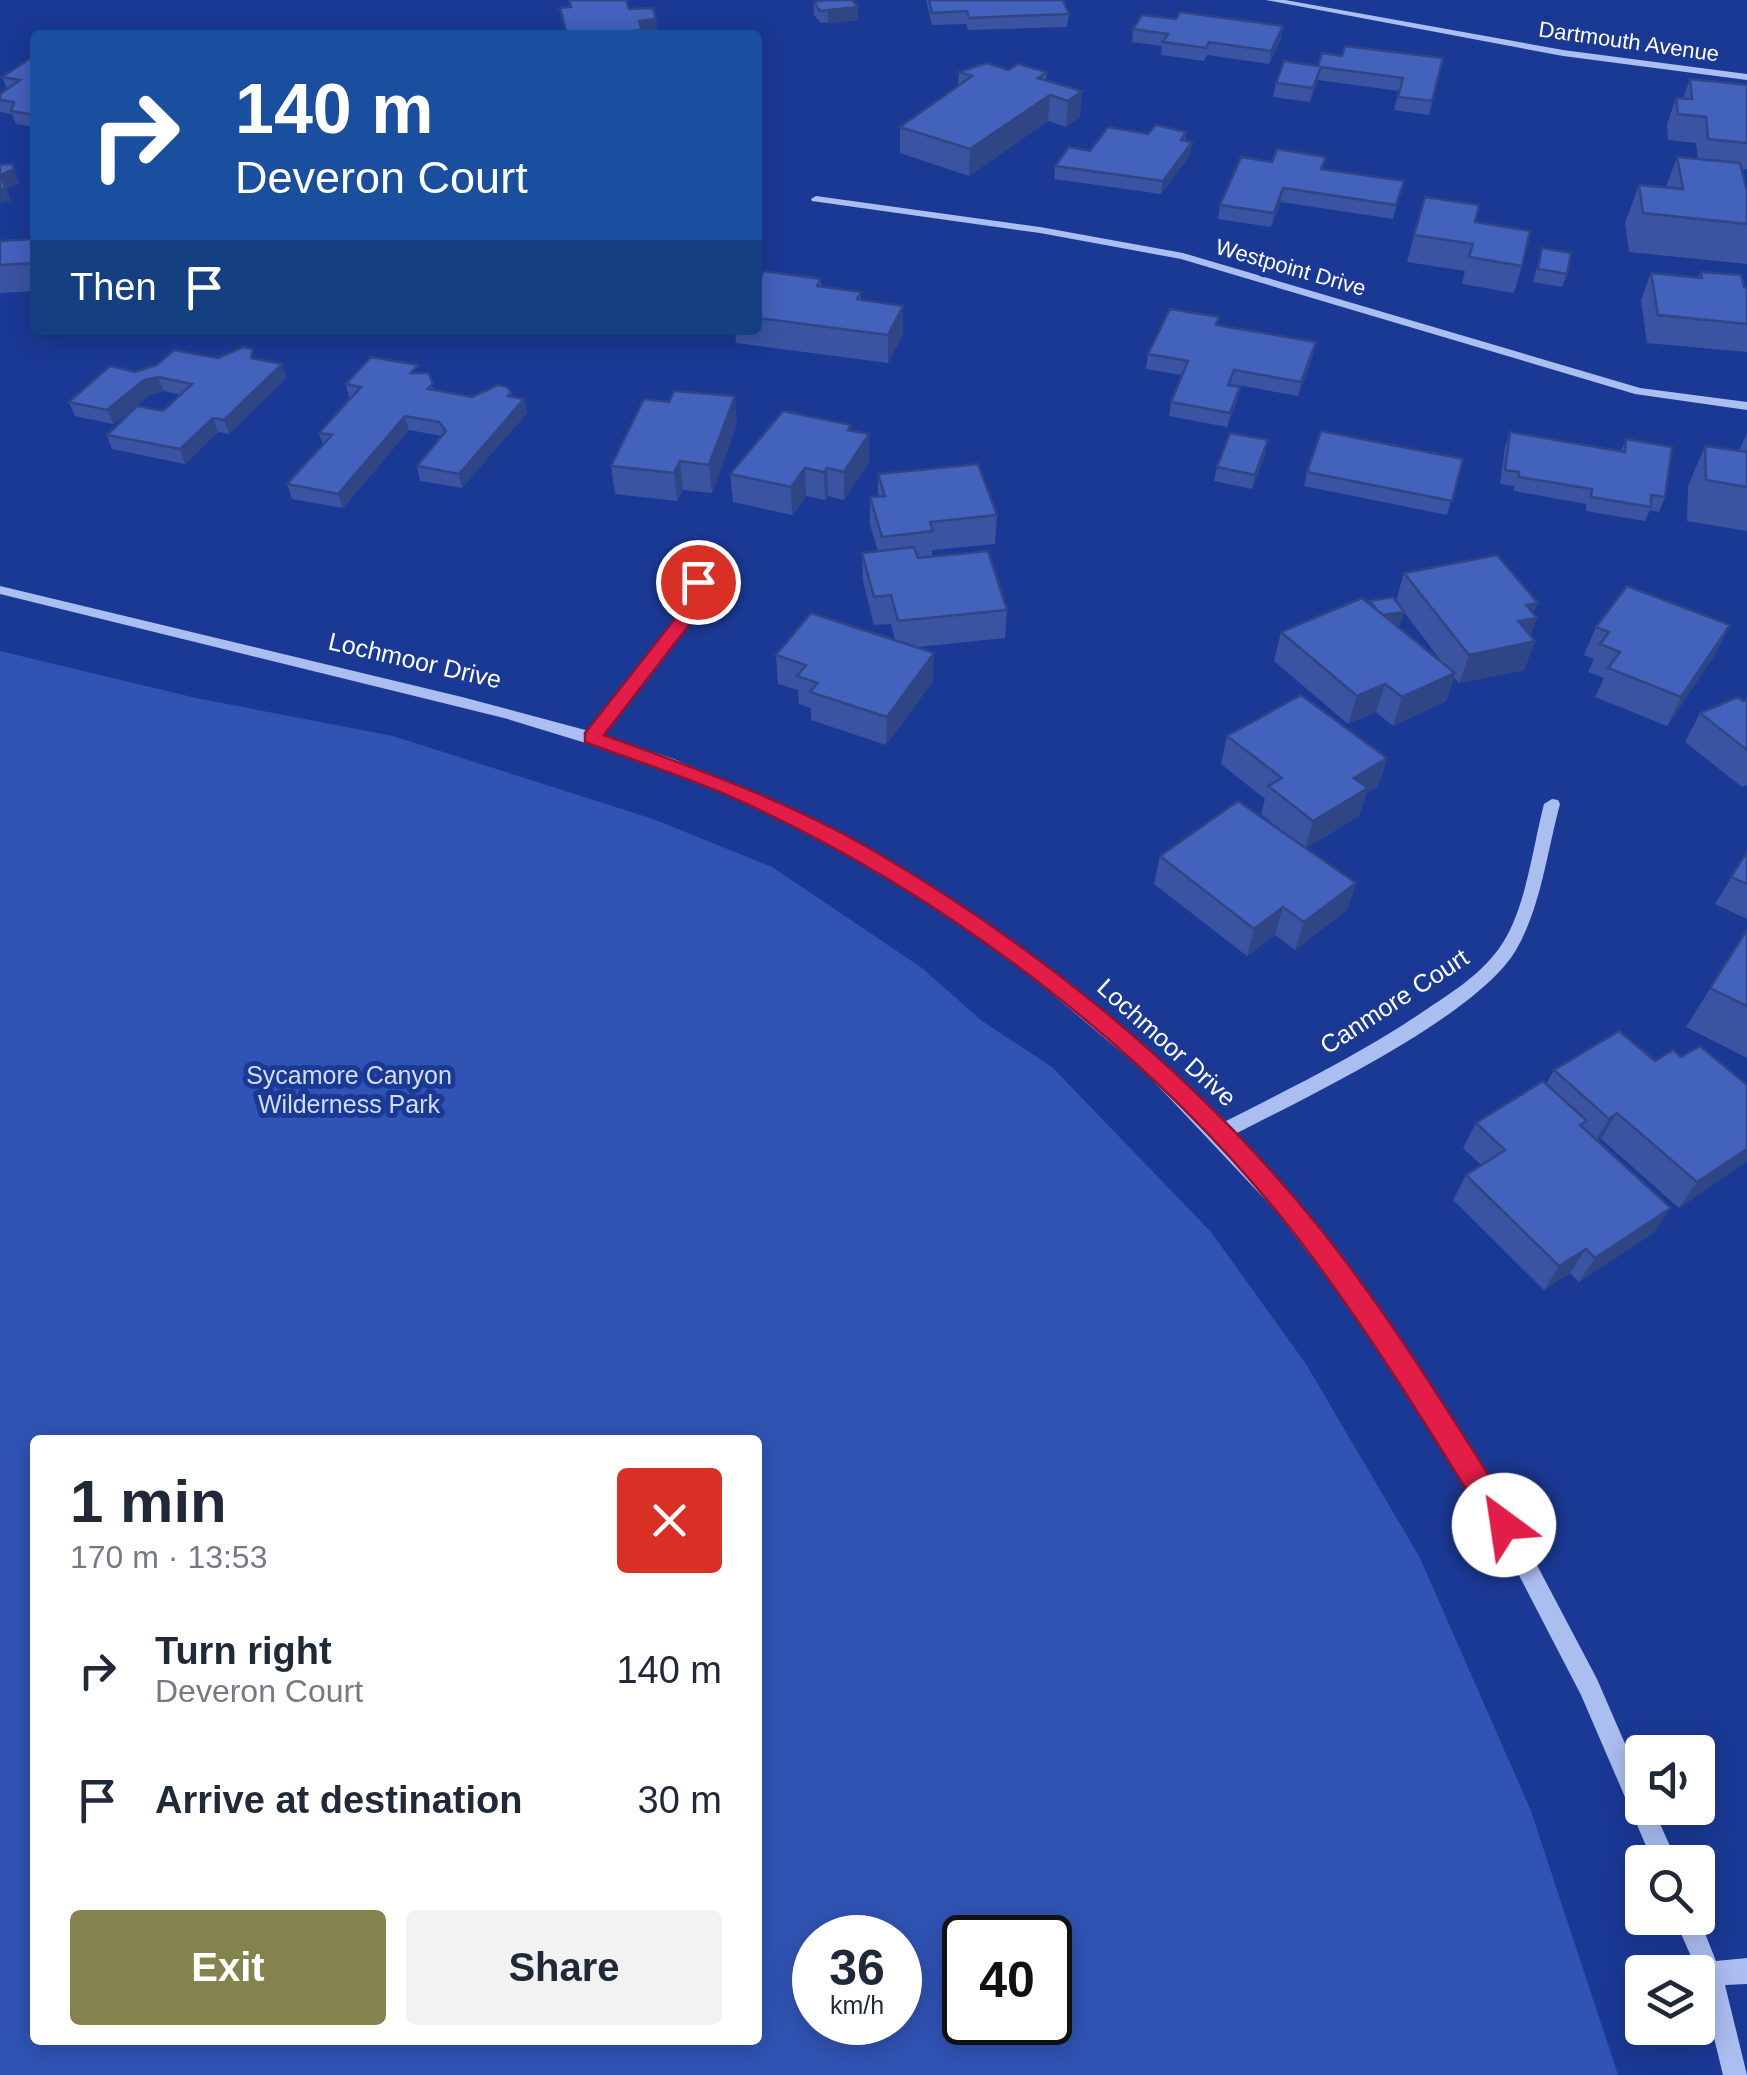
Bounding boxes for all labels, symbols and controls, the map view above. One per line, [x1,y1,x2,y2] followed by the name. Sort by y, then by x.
[1537,16,1721,67] street label: Dartmouth Avenue
[70,70,200,200] icon: right
[235,70,433,148] text: 140 m
[235,152,528,203] text: Deveron Court
[1213,234,1369,301] street label: Westpoint Drive
[177,260,232,315] icon: arrive
[70,266,157,308] text: Then
[656,540,741,625] pin
[671,555,726,610] icon: arrive
[326,627,504,693] street label: Lochmoor Drive
[1315,943,1473,1059] street label: Canmore Court
[1092,973,1242,1111] street label: Lochmoor Drive
[246,1061,452,1118] park label: Sycamore Canyon Wilderness Park
[70,1468,227,1535] text: 1 min
[617,1468,722,1573] button: close
[1452,1473,1556,1577] position arrow
[70,1539,267,1575] text: 170 m · 13:53
[155,1630,332,1672] text: Turn right
[70,1643,125,1698] icon: right
[616,1649,722,1691] text: 140 m
[155,1673,363,1709] text: Deveron Court
[1625,1735,1715,2045] map controls
[1625,1735,1715,1825] button: sound
[70,1773,125,1828] icon: arrive
[155,1779,522,1821] text: Arrive at destination
[638,1779,722,1821] text: 30 m
[1625,1845,1715,1935] button: search
[70,1910,386,2025] button: Exit
[406,1910,722,2025] button: Share
[942,1915,1072,2045] speed limit sign: 40
[829,1940,885,1996] text: 36
[1625,1955,1715,2045] button: layers
[830,1991,884,2019] text: km/h

